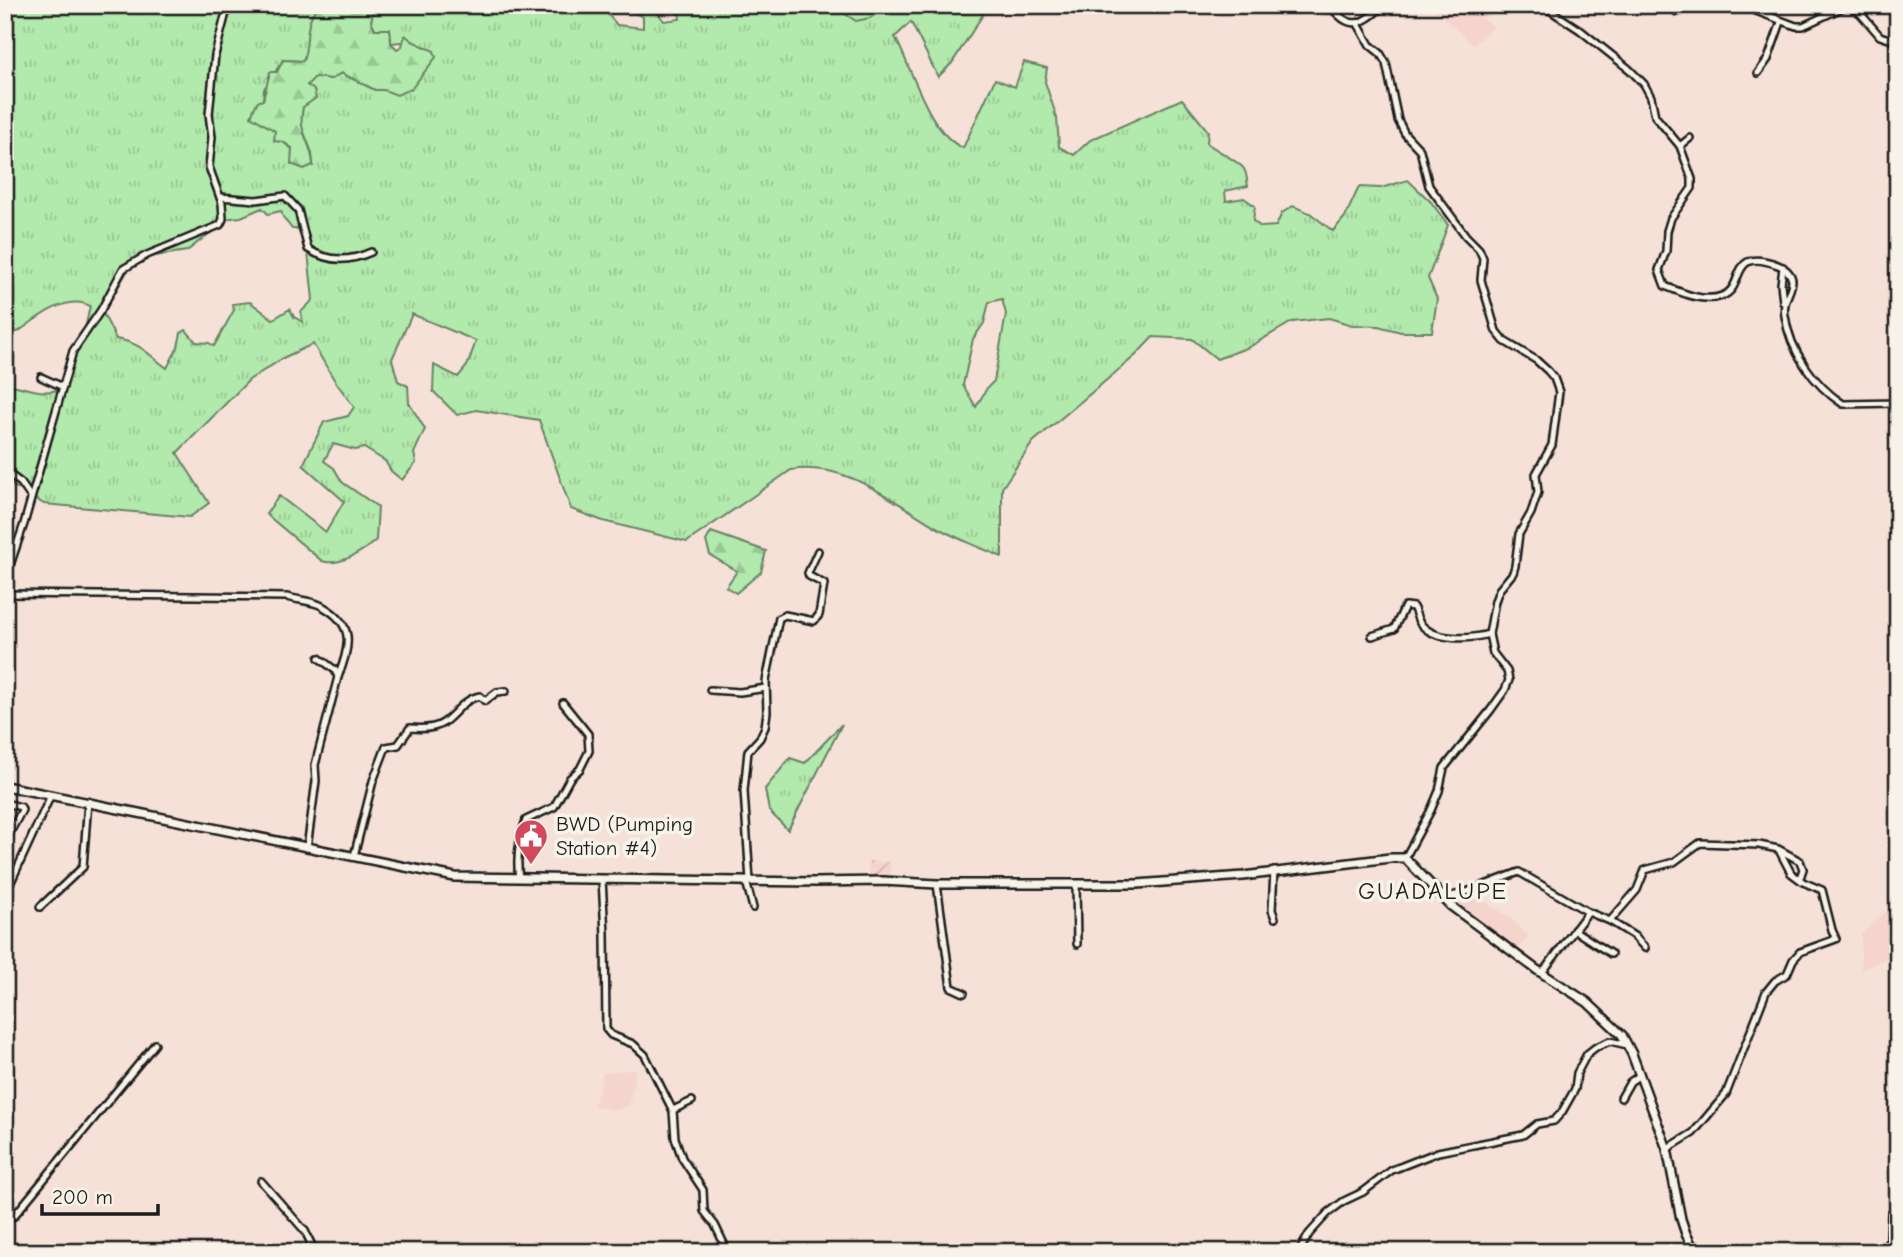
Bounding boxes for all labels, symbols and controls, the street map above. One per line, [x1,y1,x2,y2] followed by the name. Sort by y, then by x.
[556,812,693,860] place label: BWD (Pumping Station #4)
[512,817,550,866] public building icon: BWD (Pumping Station #4)
[1358,877,1508,905] district label: GUADALUPE
[42,1173,158,1217] scale bar
[52,1185,113,1209] text: 200 m

